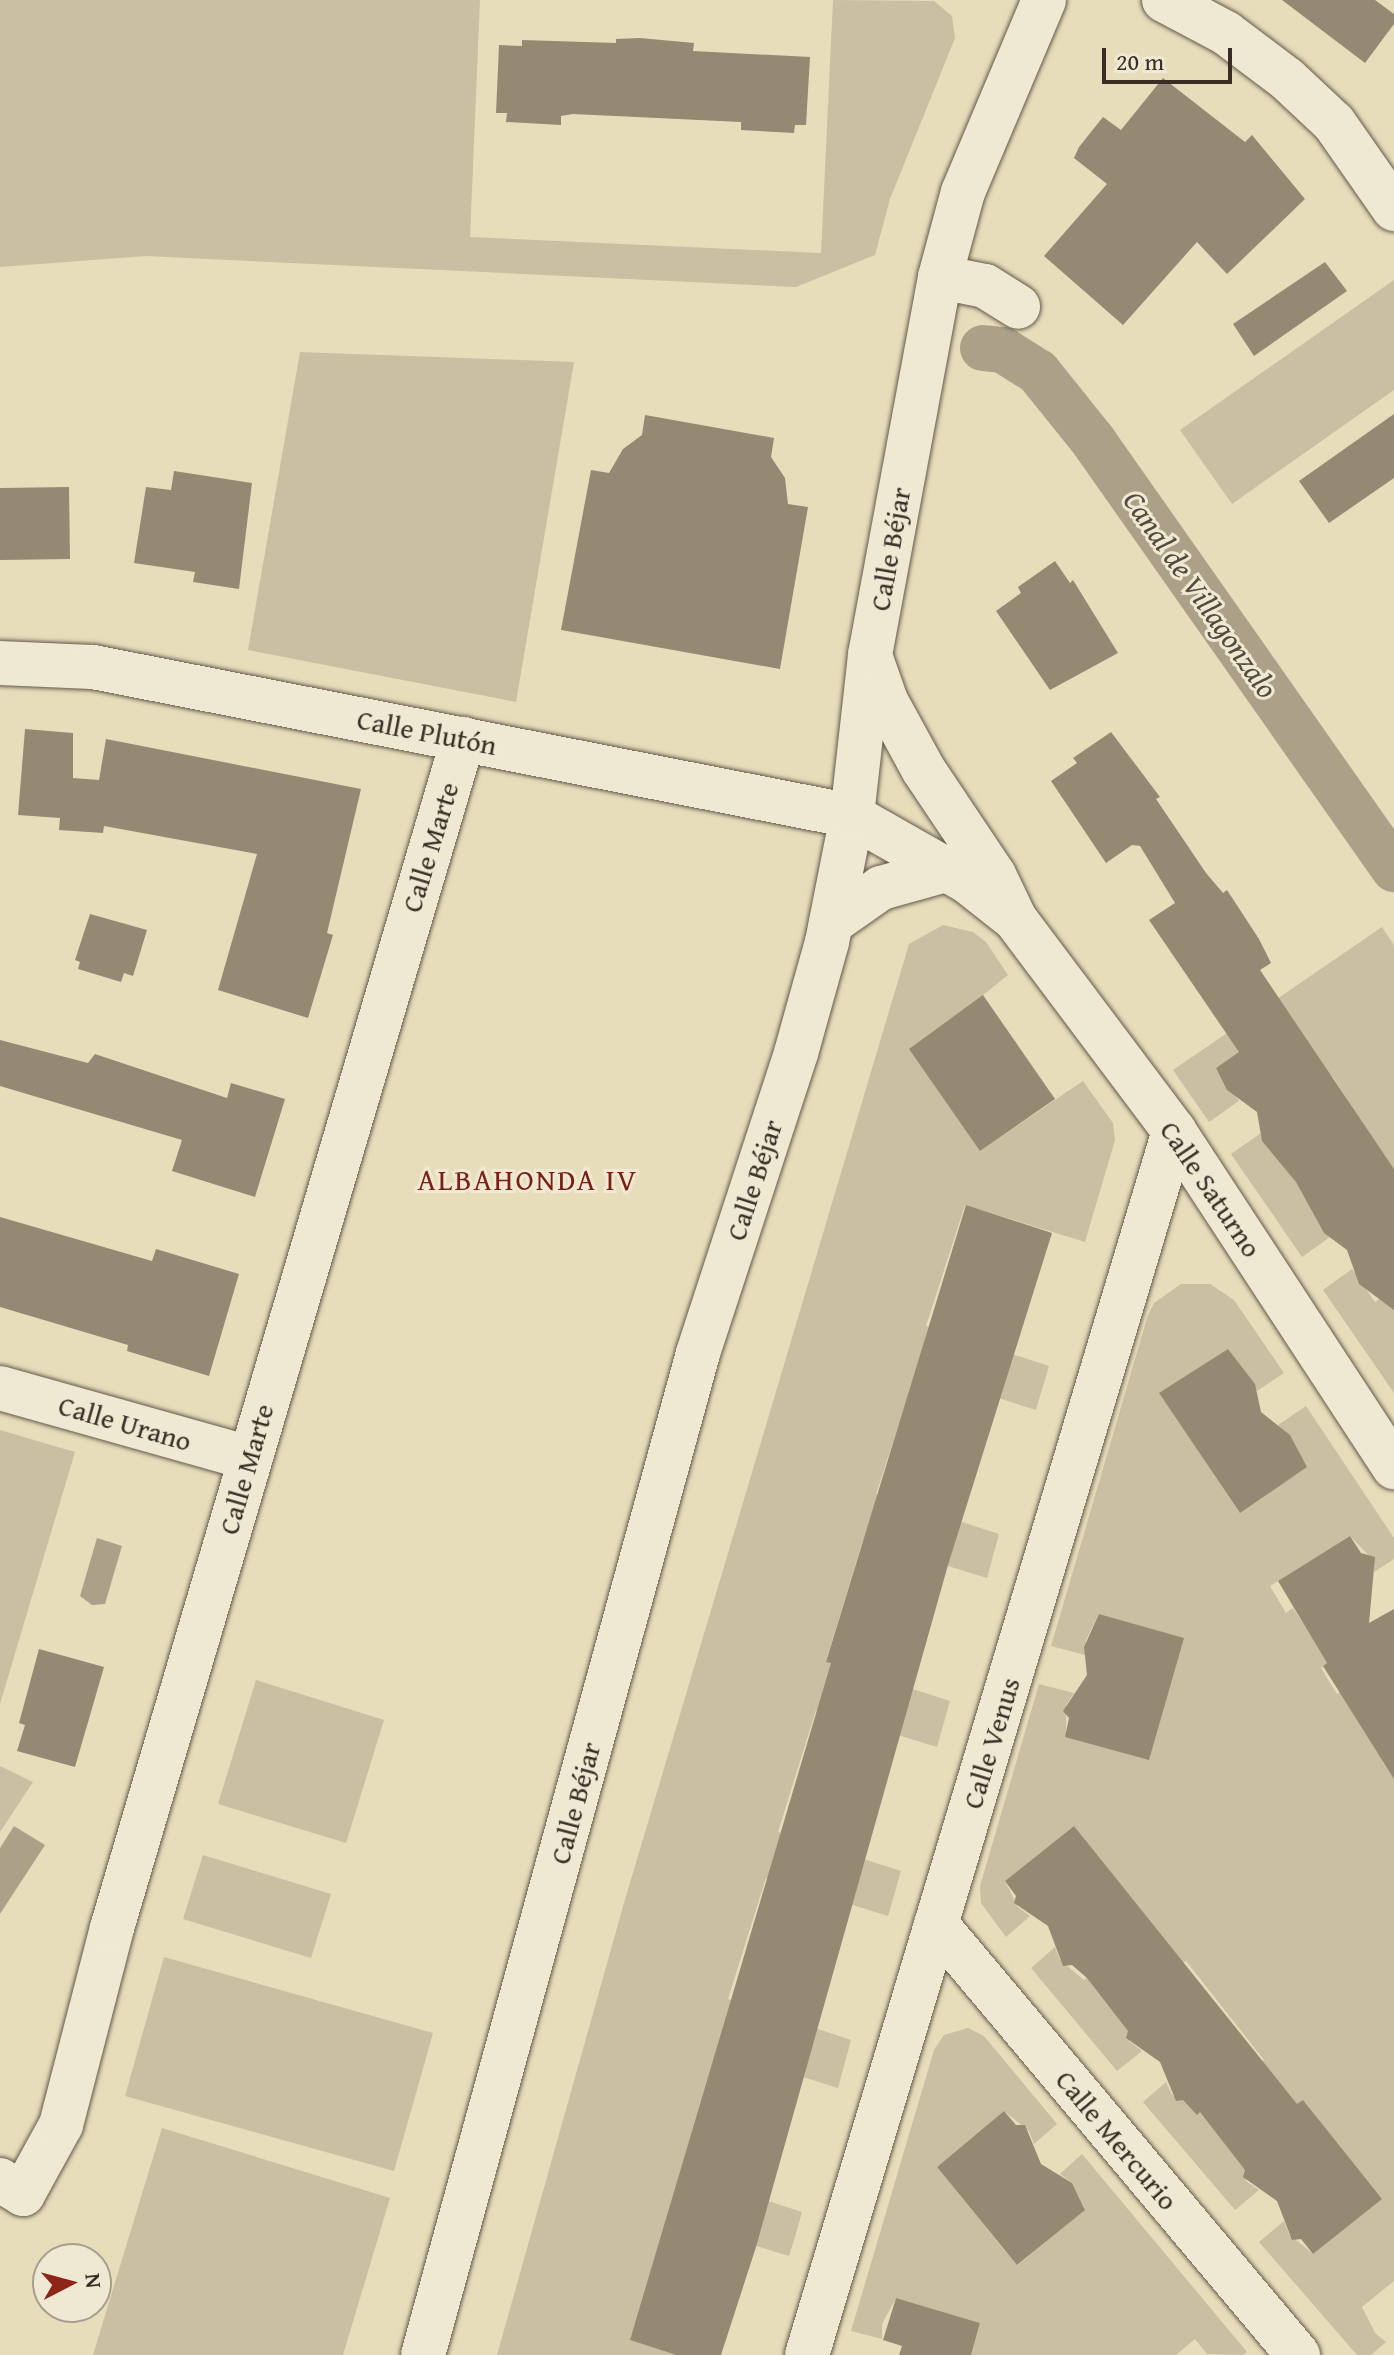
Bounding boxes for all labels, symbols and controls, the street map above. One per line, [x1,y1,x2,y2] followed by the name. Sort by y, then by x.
[1106,32,1236,82] scale bar
[1116,44,1164,79] text: 20 m
[1116,483,1286,705] water label: Canal de Villagonzalo
[863,485,917,613] street label: Calle Béjar
[354,702,500,762] street label: Calle Plutón
[394,778,466,916] street label: Calle Marte
[719,1115,789,1245] street label: Calle Béjar
[1153,1115,1269,1263] street label: Calle Saturno
[418,1161,638,1197] district label: ALBAHONDA IV
[55,1388,195,1458] street label: Calle Urano
[211,1400,281,1538] street label: Calle Marte
[955,1673,1027,1813] street label: Calle Venus
[543,1738,607,1868] street label: Calle Béjar
[1049,2063,1185,2217] street label: Calle Mercurio
[32,2243,112,2323] north arrow
[77,2272,111,2290] text: N

